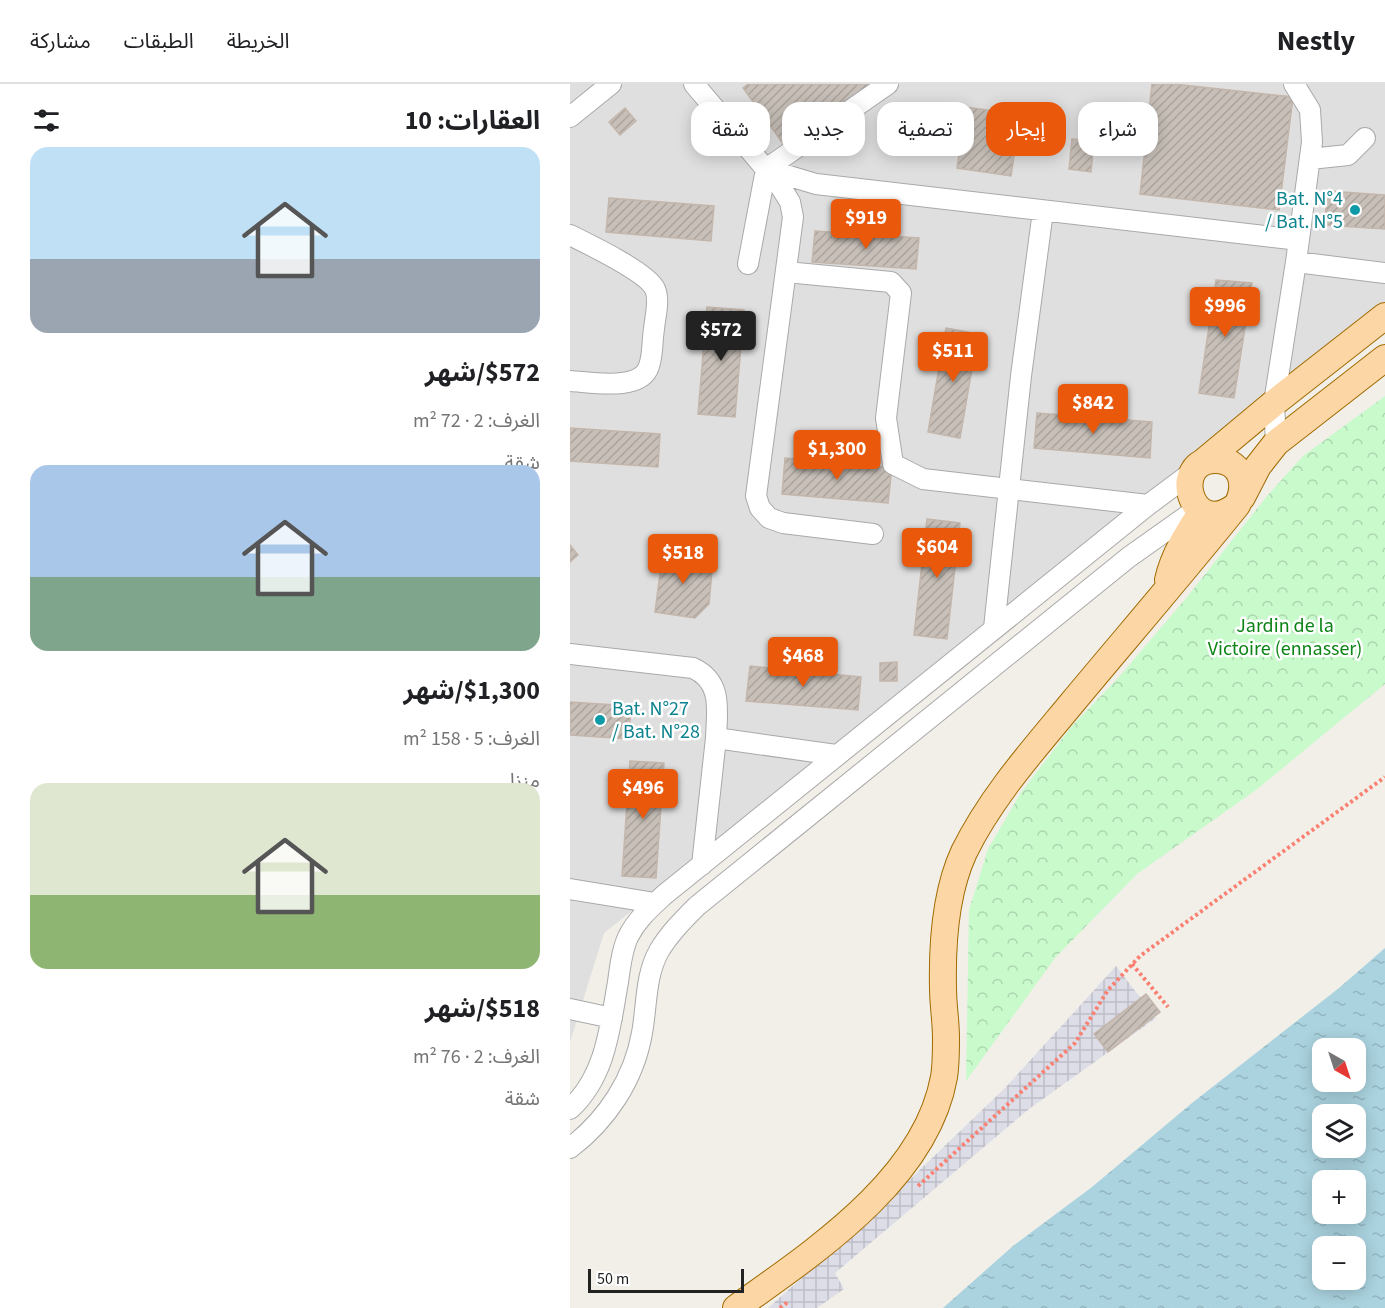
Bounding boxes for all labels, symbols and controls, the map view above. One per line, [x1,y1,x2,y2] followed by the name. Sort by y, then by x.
[1277,21,1355,61] text: Nestly
[30,26,91,56] text: مشاركة
[124,26,194,56] text: الطبقات
[227,26,290,56] text: الخريطة
[405,102,540,139] text: العقارات: 10
[691,102,770,156] chip: شقة
[782,102,865,156] chip: جديد
[877,102,974,156] chip: تصفية
[986,102,1066,156] chip: إيجار
[1078,102,1158,156] chip: شراء
[30,104,63,137] icon: filters
[1265,185,1343,236] place label: Bat. N°4 / Bat. N°5
[231,186,339,294] icon: home
[830,199,902,250] pin: $919
[1348,203,1362,217] marker: Bat. N°4 / Bat. N°5
[845,204,887,232] text: $919
[1189,287,1261,338] pin: $996
[1204,292,1246,320] text: $996
[685,311,757,362] pin: $572
[700,316,742,344] text: $572
[917,332,989,383] pin: $511
[932,337,974,365] text: $511
[425,354,540,391] text: $572/شهر
[1057,384,1129,435] pin: $842
[1072,389,1114,417] text: $842
[413,407,540,435] text: الغرف: 2 · 72 m²
[788,430,886,481] pin: $1,300
[808,435,866,463] text: $1,300
[505,449,540,477] text: شقة
[231,504,339,612] icon: home
[901,528,973,579] pin: $604
[916,533,958,561] text: $604
[647,534,719,585] pin: $518
[662,539,704,567] text: $518
[1208,612,1362,663] park label: Jardin de la Victoire (ennasser)
[767,637,839,688] pin: $468
[782,642,824,670] text: $468
[403,672,540,709] text: $1,300/شهر
[612,695,700,746] place label: Bat. N°27 / Bat. N°28
[593,713,607,727] marker: Bat. N°27 / Bat. N°28
[403,725,540,753] text: الغرف: 5 · 158 m²
[501,767,540,795] text: منزل
[607,769,679,820] pin: $496
[622,774,664,802] text: $496
[231,822,339,930] icon: home
[425,990,540,1027] text: $518/شهر
[1312,1038,1366,1092] north arrow
[1312,1038,1366,1290] map controls
[413,1043,540,1071] text: الغرف: 2 · 76 m²
[505,1085,540,1113] text: شقة
[1312,1104,1366,1158] button: layers
[1312,1170,1366,1224] button: +
[1312,1236,1366,1290] button: −
[588,1266,744,1294] scale bar
[597,1268,629,1290] text: 50 m

